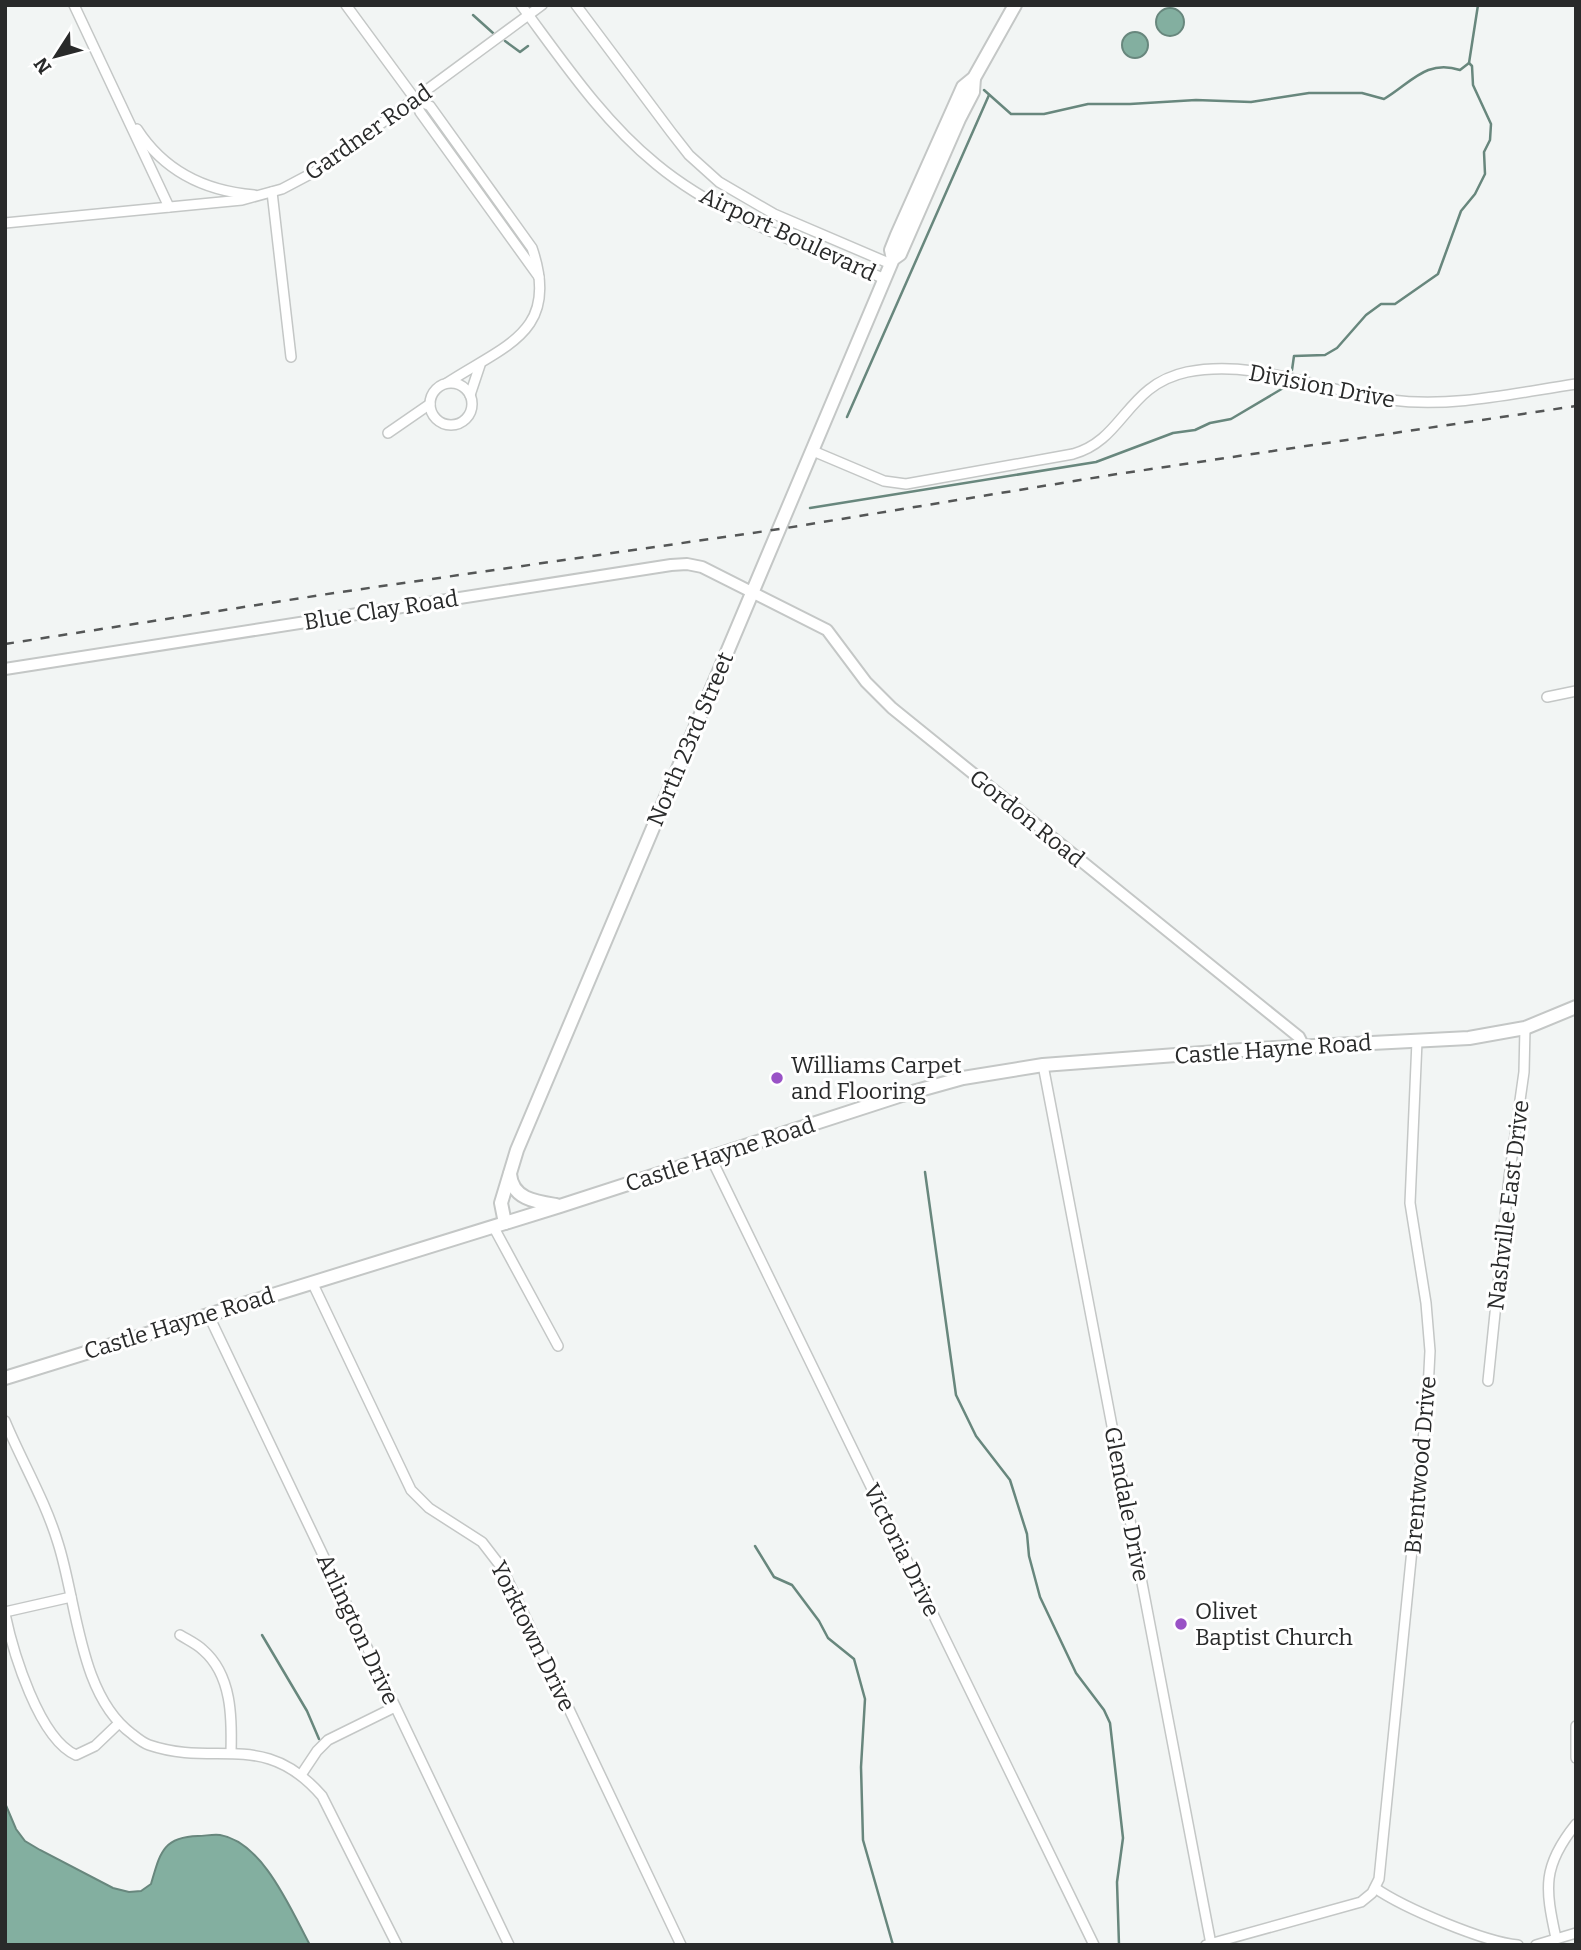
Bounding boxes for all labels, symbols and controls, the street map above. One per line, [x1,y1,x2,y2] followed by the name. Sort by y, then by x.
[21,21,91,91] north arrow
[29,53,56,78] text: N
[299,78,437,186] street label: Gardner Road
[696,181,881,287] street label: Airport Boulevard
[1247,358,1397,414] street label: Division Drive
[302,584,460,636] street label: Blue Clay Road
[641,648,739,830] street label: North 23rd Street
[964,763,1090,873] street label: Gordon Road
[1174,1028,1373,1070] street label: Castle Hayne Road
[791,1051,962,1105] place label: Williams Carpet and Flooring
[769,1070,785,1086] marker: Williams Carpet and Flooring
[1481,1098,1535,1312] street label: Nashville East Drive
[622,1110,819,1198] street label: Castle Hayne Road
[80,1281,278,1365] street label: Castle Hayne Road
[1398,1375,1442,1555] street label: Brentwood Drive
[1098,1424,1156,1584] street label: Glendale Drive
[858,1479,946,1621] street label: Victoria Drive
[311,1549,405,1709] street label: Arlington Drive
[485,1556,581,1716] street label: Yorktown Drive
[1195,1597,1353,1651] place label: Olivet Baptist Church
[1173,1616,1189,1632] marker: Olivet Baptist Church

